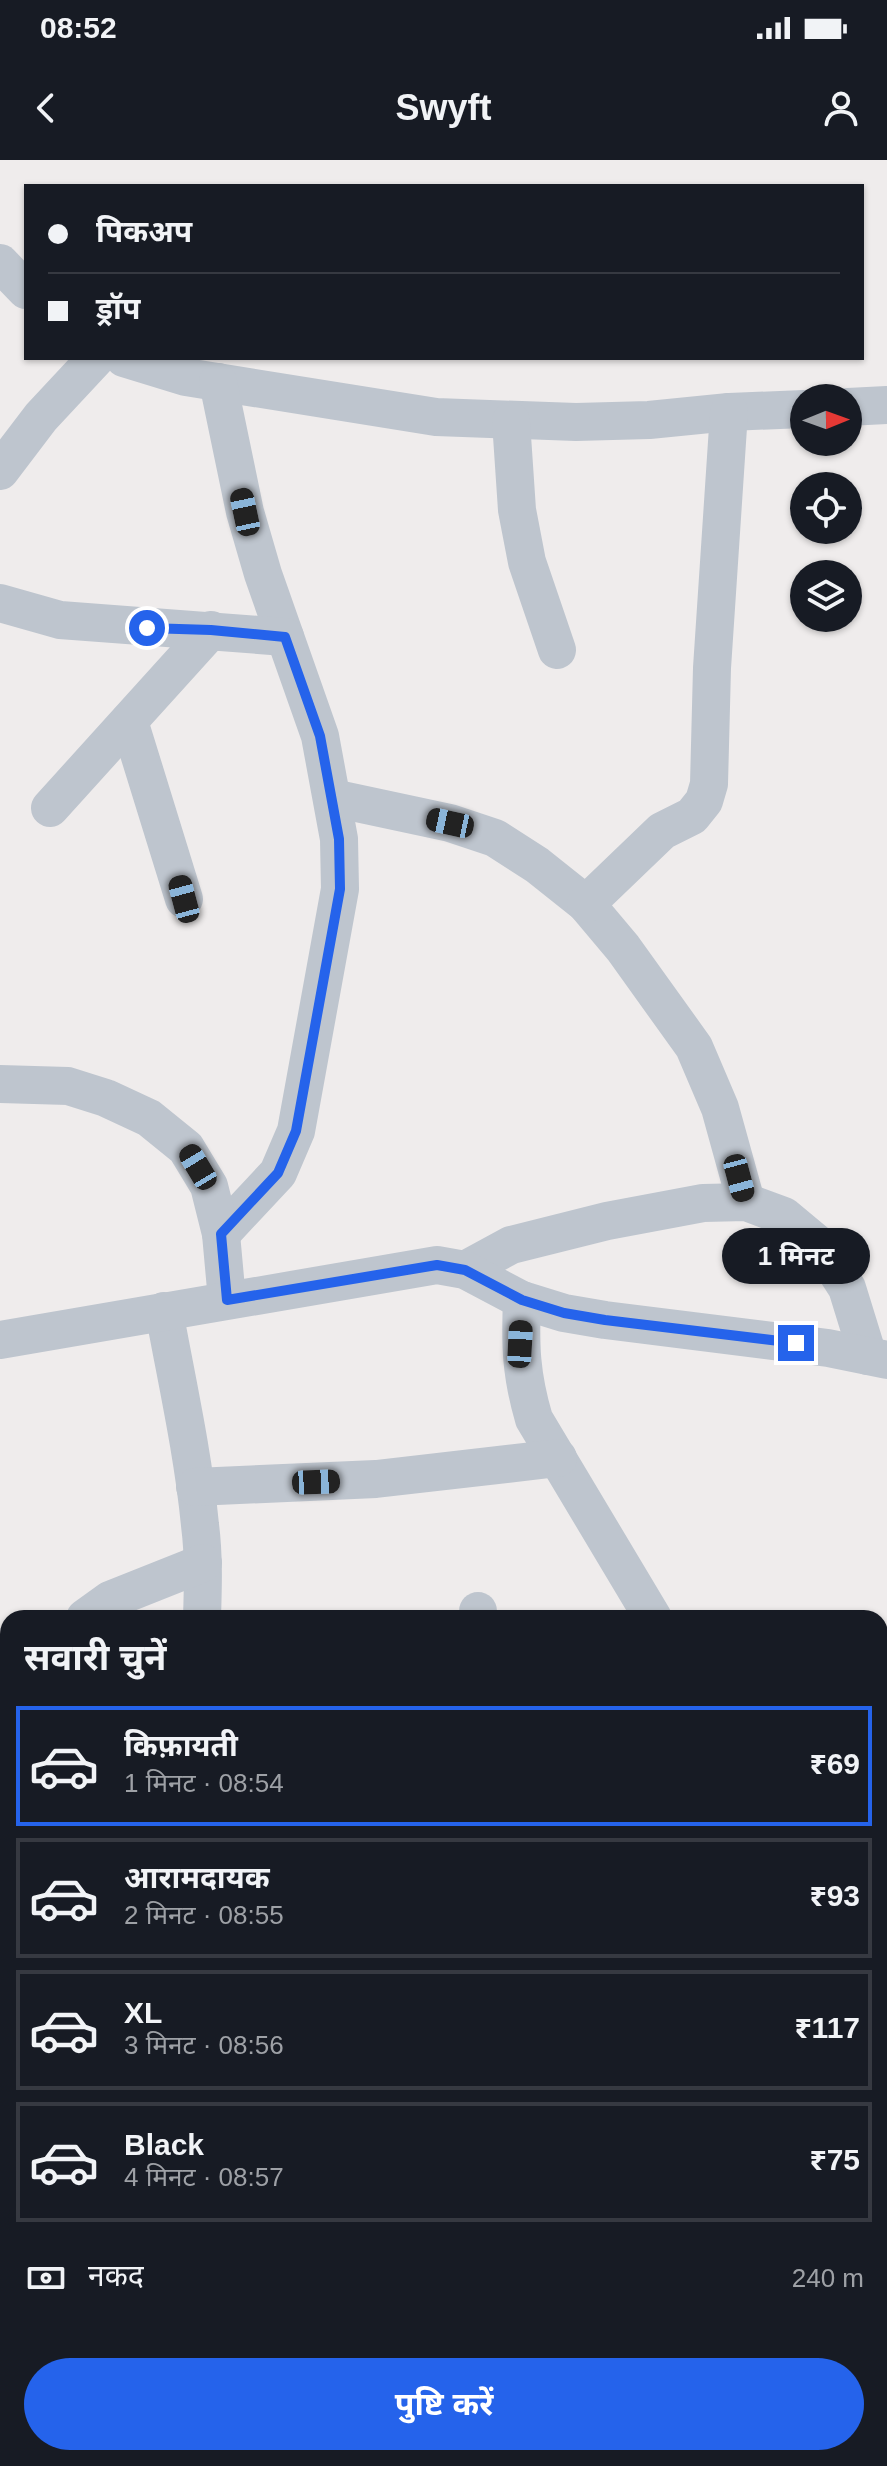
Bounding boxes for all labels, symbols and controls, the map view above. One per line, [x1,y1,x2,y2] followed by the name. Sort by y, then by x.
[40,11,117,44] text: 08:52
[24,86,68,130] icon: back
[819,86,863,130] icon: person
[395,87,492,128] text: Swyft
[96,215,192,248] text: पिकअप
[96,292,140,325] text: ड्रॉप
[790,384,862,456] north arrow
[790,384,862,632] map controls
[790,472,862,544] button: locate
[228,486,262,538] car
[790,560,862,632] button: layers
[129,610,165,646] route start
[424,806,476,840] car
[166,873,202,925] car
[175,1140,221,1194] car
[721,1152,757,1204] car
[722,1227,870,1283] callout: 1 मिनट
[758,1241,834,1271] text: 1 मिनट
[507,1319,533,1369] car
[778,1325,814,1361] route end
[292,1469,340,1495] car
[24,1637,166,1678] text: सवारी चुनें
[124,1729,238,1762] text: किफ़ायती
[28,1730,100,1802] icon: car
[809,1747,860,1780] text: ₹69
[124,1768,284,1798] text: 1 मिनट · 08:54
[124,1861,270,1894] text: आरामदायक
[28,1862,100,1934] icon: car
[809,1879,860,1912] text: ₹93
[124,1900,284,1930] text: 2 मिनट · 08:55
[28,1994,100,2066] icon: car
[124,1996,162,2029] text: XL
[794,2011,860,2044] text: ₹117
[124,2030,284,2060] text: 3 मिनट · 08:56
[28,2126,100,2198] icon: car
[124,2128,204,2161] text: Black
[809,2143,860,2176] text: ₹75
[124,2162,284,2192] text: 4 मिनट · 08:57
[24,2256,68,2300] icon: cash
[88,2259,144,2292] text: नकद
[792,2263,864,2293] text: 240 m
[24,2358,864,2450] button: पुष्टि करें

